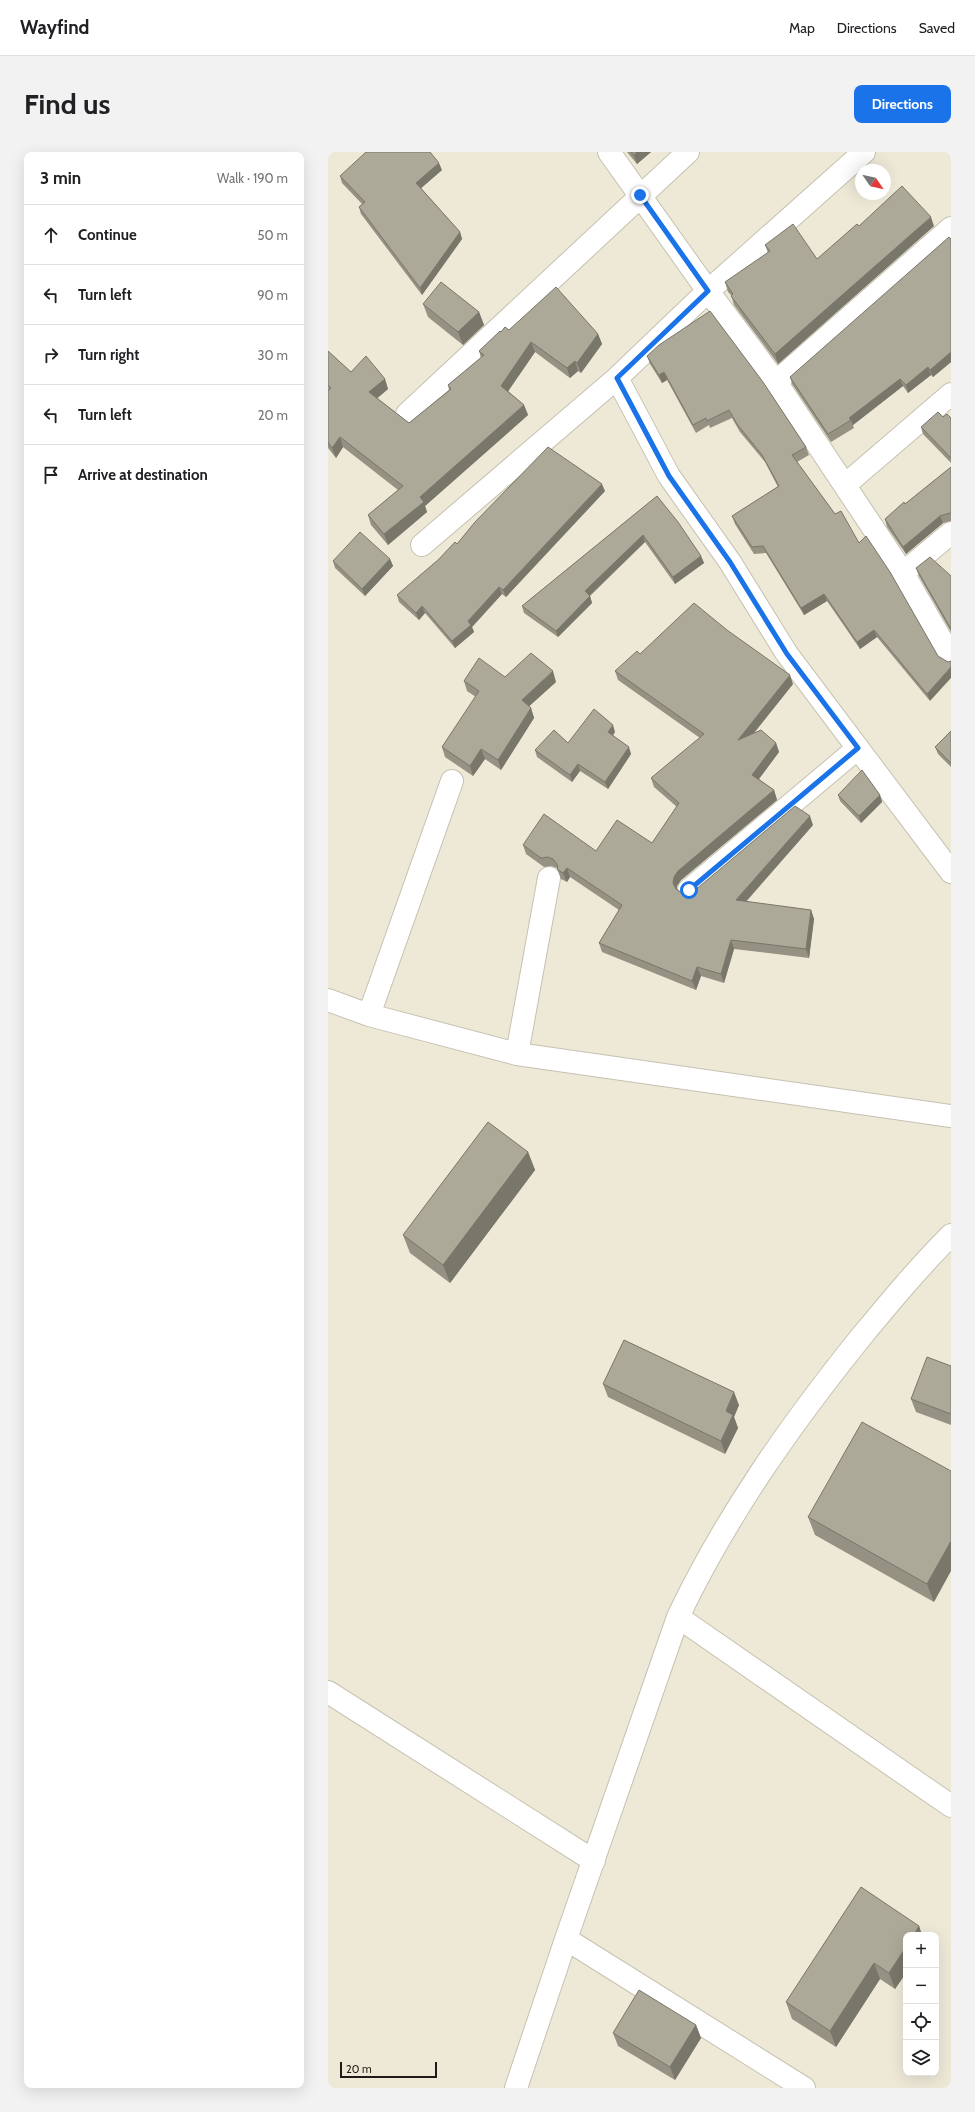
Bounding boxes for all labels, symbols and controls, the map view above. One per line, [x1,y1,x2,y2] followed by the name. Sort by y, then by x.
[20,16,89,39] text: Wayfind
[789,19,815,37] text: Map
[837,19,897,37] text: Directions
[919,19,955,37] text: Saved
[854,85,951,123] button: Directions
[24,87,110,121] text: Find us
[855,164,891,200] north arrow
[40,168,81,188] text: 3 min
[217,170,288,186] text: Walk · 190 m
[631,186,649,204] route end
[40,224,62,246] icon: ahead
[78,226,137,244] text: Continue
[258,227,288,243] text: 50 m
[40,284,62,306] icon: left
[78,286,132,304] text: Turn left
[257,287,288,303] text: 90 m
[40,344,62,366] icon: right
[78,346,139,364] text: Turn right
[258,347,288,363] text: 30 m
[40,404,62,426] icon: left
[78,406,132,424] text: Turn left
[258,407,288,423] text: 20 m
[40,464,62,486] icon: arrive
[78,466,208,484] text: Arrive at destination
[680,881,698,899] route start
[903,1932,939,2076] map controls
[903,1932,939,1968] button: +
[903,1968,939,2004] button: −
[903,2004,939,2040] button: locate
[903,2040,939,2076] button: layers
[340,2060,437,2079] scale bar
[346,2062,372,2076] text: 20 m

